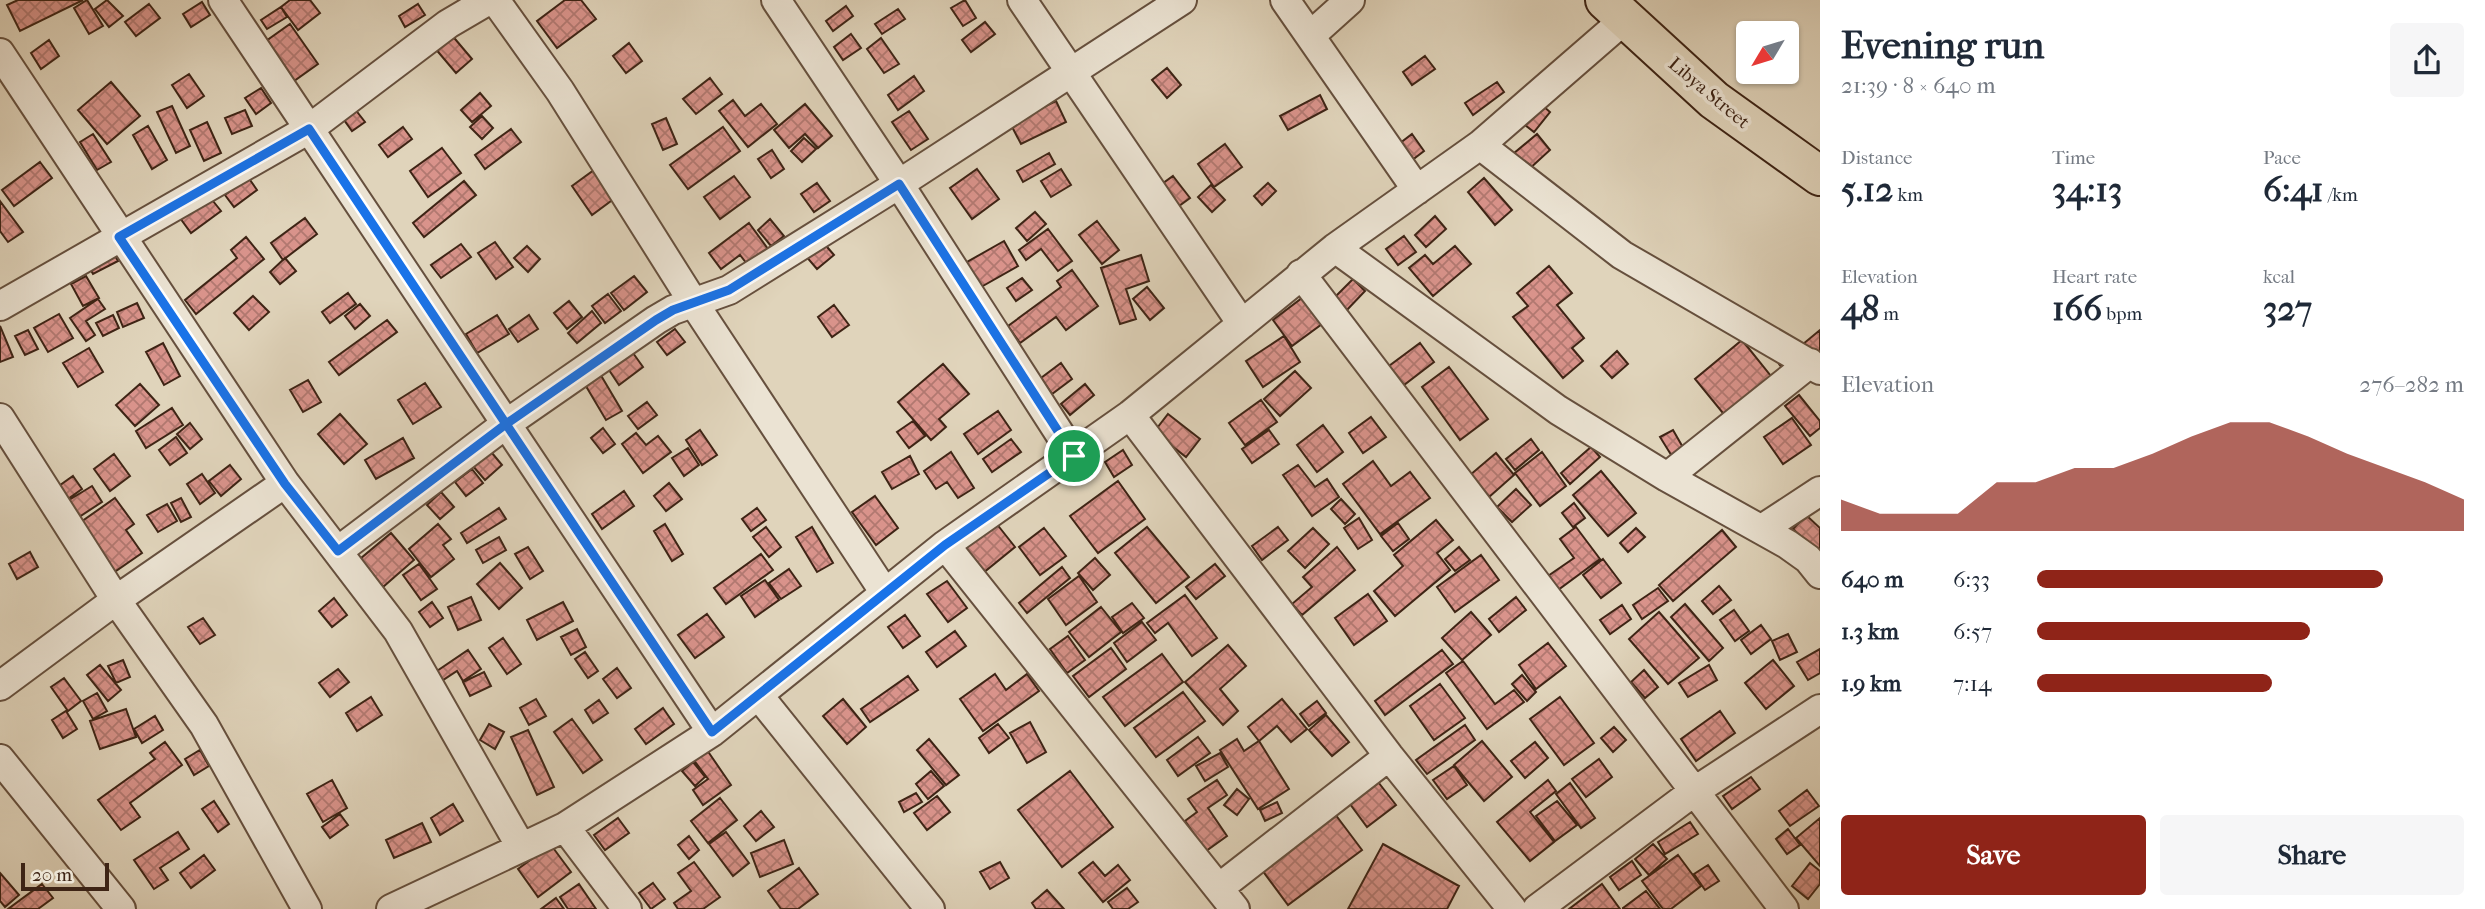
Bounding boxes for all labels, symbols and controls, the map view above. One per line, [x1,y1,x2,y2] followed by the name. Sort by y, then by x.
[1736,21,1799,84] north arrow
[1736,21,1799,84] map controls
[1841,23,2044,68] text: Evening run
[2390,23,2464,97] button: share
[1664,53,1754,133] street label: Libya Street
[1841,72,1996,99] text: 21:39 · 8 × 640 m
[1841,147,1912,169] text: Distance
[2052,147,2095,169] text: Time
[2263,147,2301,169] text: Pace
[1841,169,1893,210] text: 5.12
[2052,169,2122,210] text: 34:13
[2263,169,2324,210] text: 6:41
[1893,184,1923,206] text: km
[2324,184,2358,206] text: /km
[1841,266,1918,288] text: Elevation
[2052,266,2137,288] text: Heart rate
[2263,266,2295,288] text: kcal
[1841,288,1879,329] text: 48
[2052,288,2102,329] text: 166
[2263,288,2312,329] text: 327
[1879,303,1899,325] text: m
[2102,303,2142,325] text: bpm
[1841,371,1934,398] text: Elevation
[2359,371,2464,398] text: 276–282 m
[1044,426,1104,486] pin
[1055,437,1093,475] icon: arrive
[1841,566,1904,593] text: 640 m
[1953,566,1990,593] text: 6:33
[1841,618,1899,645] text: 1.3 km
[1953,618,1992,645] text: 6:57
[1841,670,1901,697] text: 1.9 km
[1953,670,1991,697] text: 7:14
[1841,815,2146,895] button: Save
[2160,815,2464,895] button: Share
[21,860,108,892] scale bar
[32,864,72,886] text: 20 m

